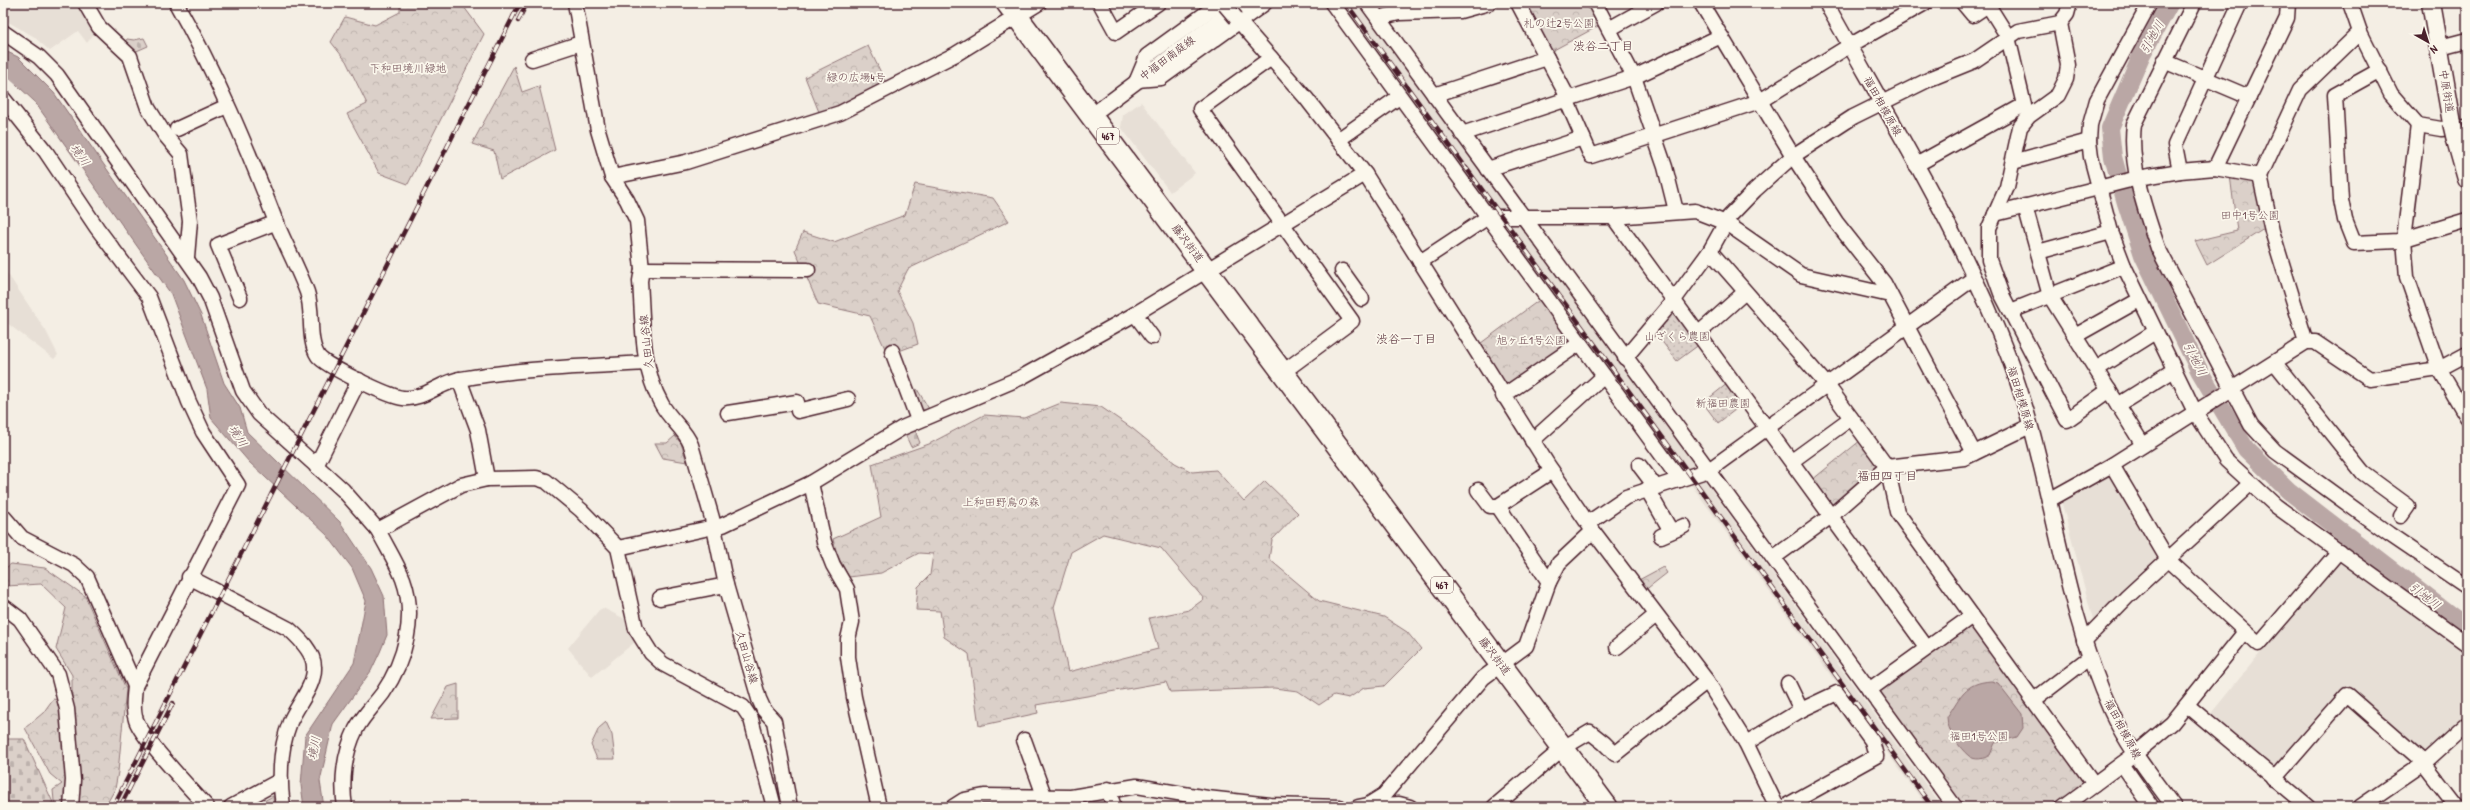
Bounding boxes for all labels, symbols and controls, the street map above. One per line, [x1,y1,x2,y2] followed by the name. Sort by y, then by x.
[1523,16,1595,30] park label: 札の辻2号公園
[2135,17,2168,57] water label: 引地川
[2408,22,2448,62] north arrow
[1136,33,1198,83] street label: 中福田南庭線
[1573,37,1633,54] district label: 渋谷二丁目
[2428,42,2441,57] text: N
[370,61,447,75] park label: 下和田境川緑地
[2437,68,2457,114] street label: 中原街道
[826,70,886,84] park label: 緑の広場4号
[1861,74,1905,138] street label: 福田相模原線
[1097,128,1119,144] road number: 467
[67,140,94,169] water label: 境川
[2221,208,2280,222] park label: 田中1号公園
[1169,221,1207,265] street label: 藤沢街道
[636,314,656,370] street label: 久田山谷線
[1644,329,1710,343] park label: 山ざくら農園
[1376,330,1436,347] district label: 渋谷一丁目
[1496,333,1566,347] park label: 旭ヶ丘1号公園
[2180,339,2211,379] water label: 引地川
[2005,364,2037,432] street label: 福田相模原線
[1696,396,1751,410] park label: 新福田農園
[225,421,252,450] water label: 境川
[1857,467,1917,484] district label: 福田四丁目
[963,495,1040,509] park label: 上和田野鳥の森
[1431,577,1453,593] road number: 467
[2406,578,2445,613] water label: 引地川
[733,629,761,685] street label: 久田山谷線
[1476,634,1514,678] street label: 藤沢街道
[2101,697,2145,761] street label: 福田相模原線
[1950,729,2009,743] park label: 福田1号公園
[303,735,324,761] water label: 境川

